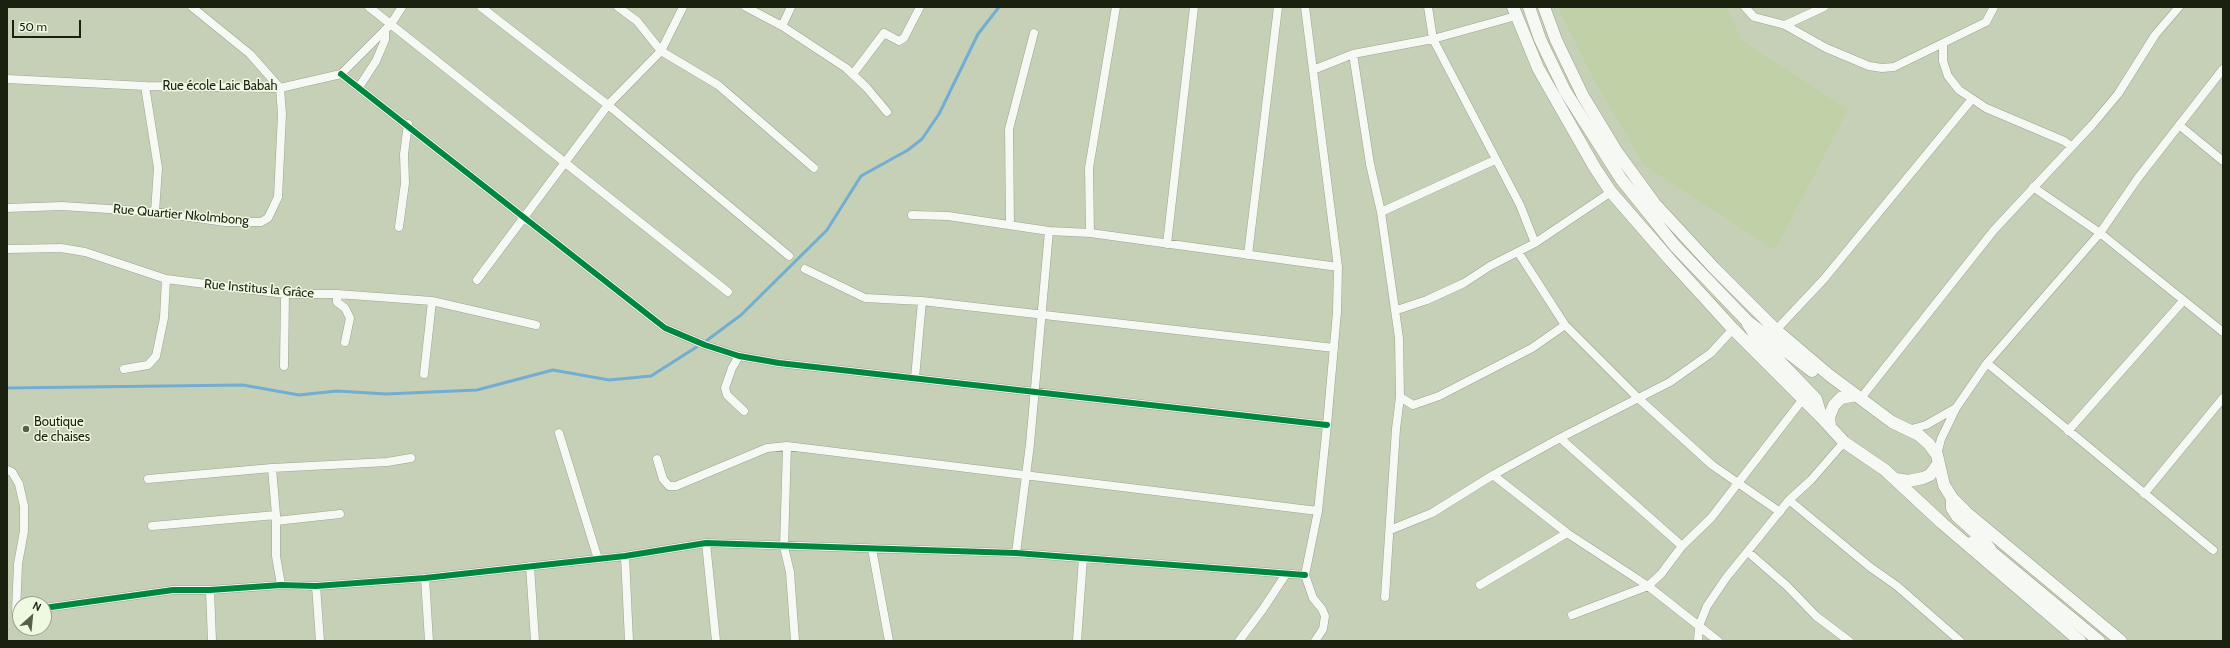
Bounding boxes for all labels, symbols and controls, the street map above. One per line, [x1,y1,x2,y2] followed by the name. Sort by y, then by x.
[14,12,83,38] scale bar
[19,19,47,34] text: 50 m
[162,78,278,94] street label: Rue école Laic Babah
[112,201,250,229] street label: Rue Quartier Nkolmbong
[203,276,315,302] street label: Rue Institus la Grâce
[34,414,90,445] place label: Boutique de chaises
[21,424,31,434] marker: Boutique de chaises
[12,596,52,636] north arrow
[30,598,44,614] text: N

